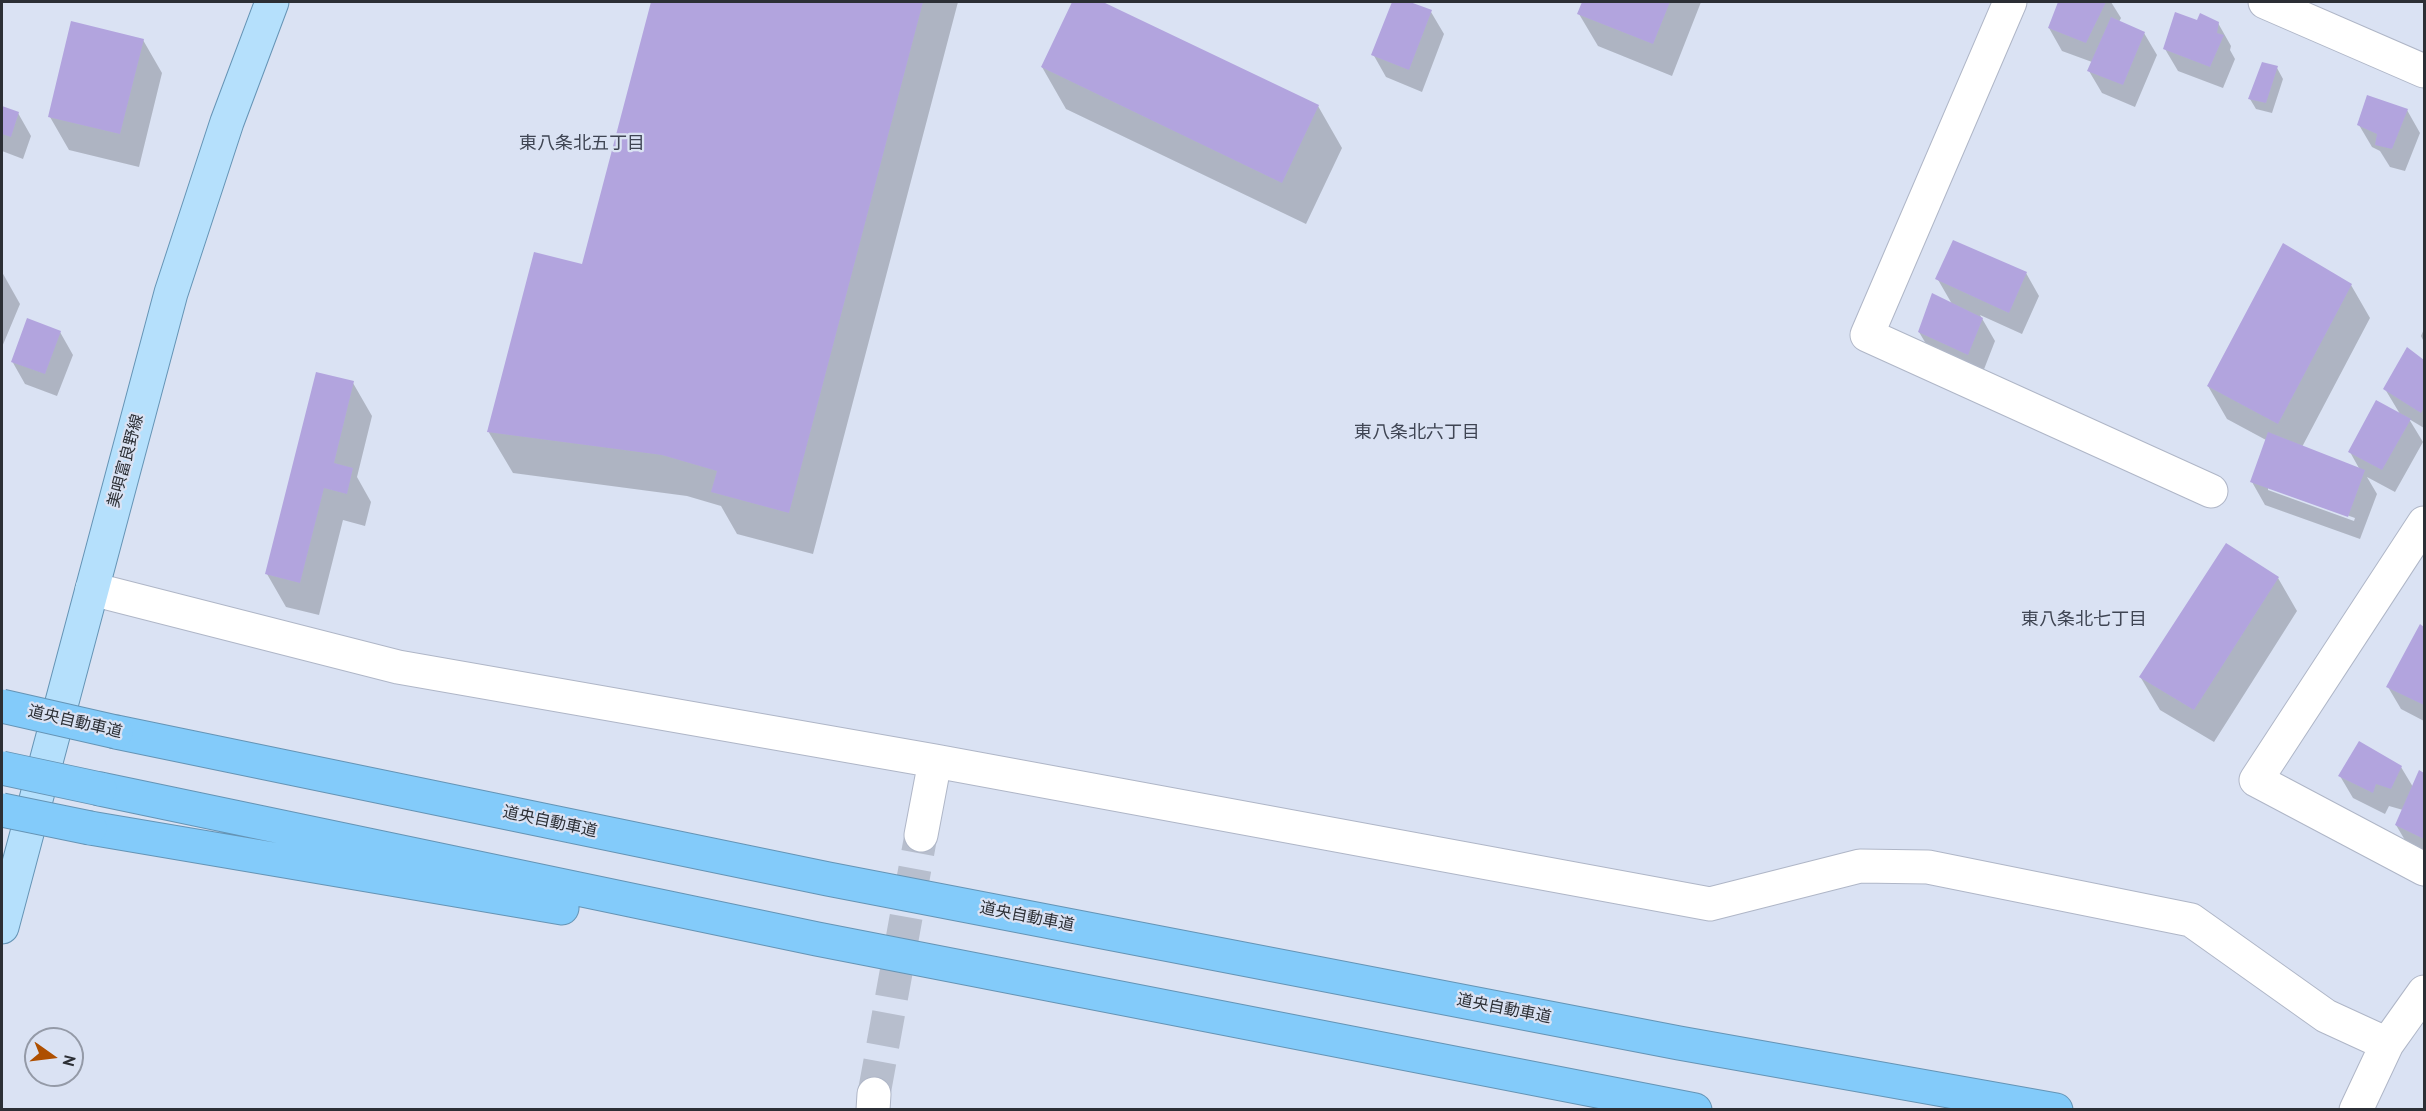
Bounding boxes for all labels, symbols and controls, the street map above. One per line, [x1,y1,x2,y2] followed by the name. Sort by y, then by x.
[519,133,645,155] district label: 東八条北五丁目
[104,412,148,510] street label: 美唄富良野線
[1354,422,1480,444] district label: 東八条北六丁目
[2021,609,2147,631] district label: 東八条北七丁目
[26,702,124,742] street label: 道央自動車道
[501,803,599,841] street label: 道央自動車道
[978,898,1076,936] street label: 道央自動車道
[1455,990,1553,1028] street label: 道央自動車道
[24,1027,84,1087] north arrow
[59,1053,81,1068] text: N

